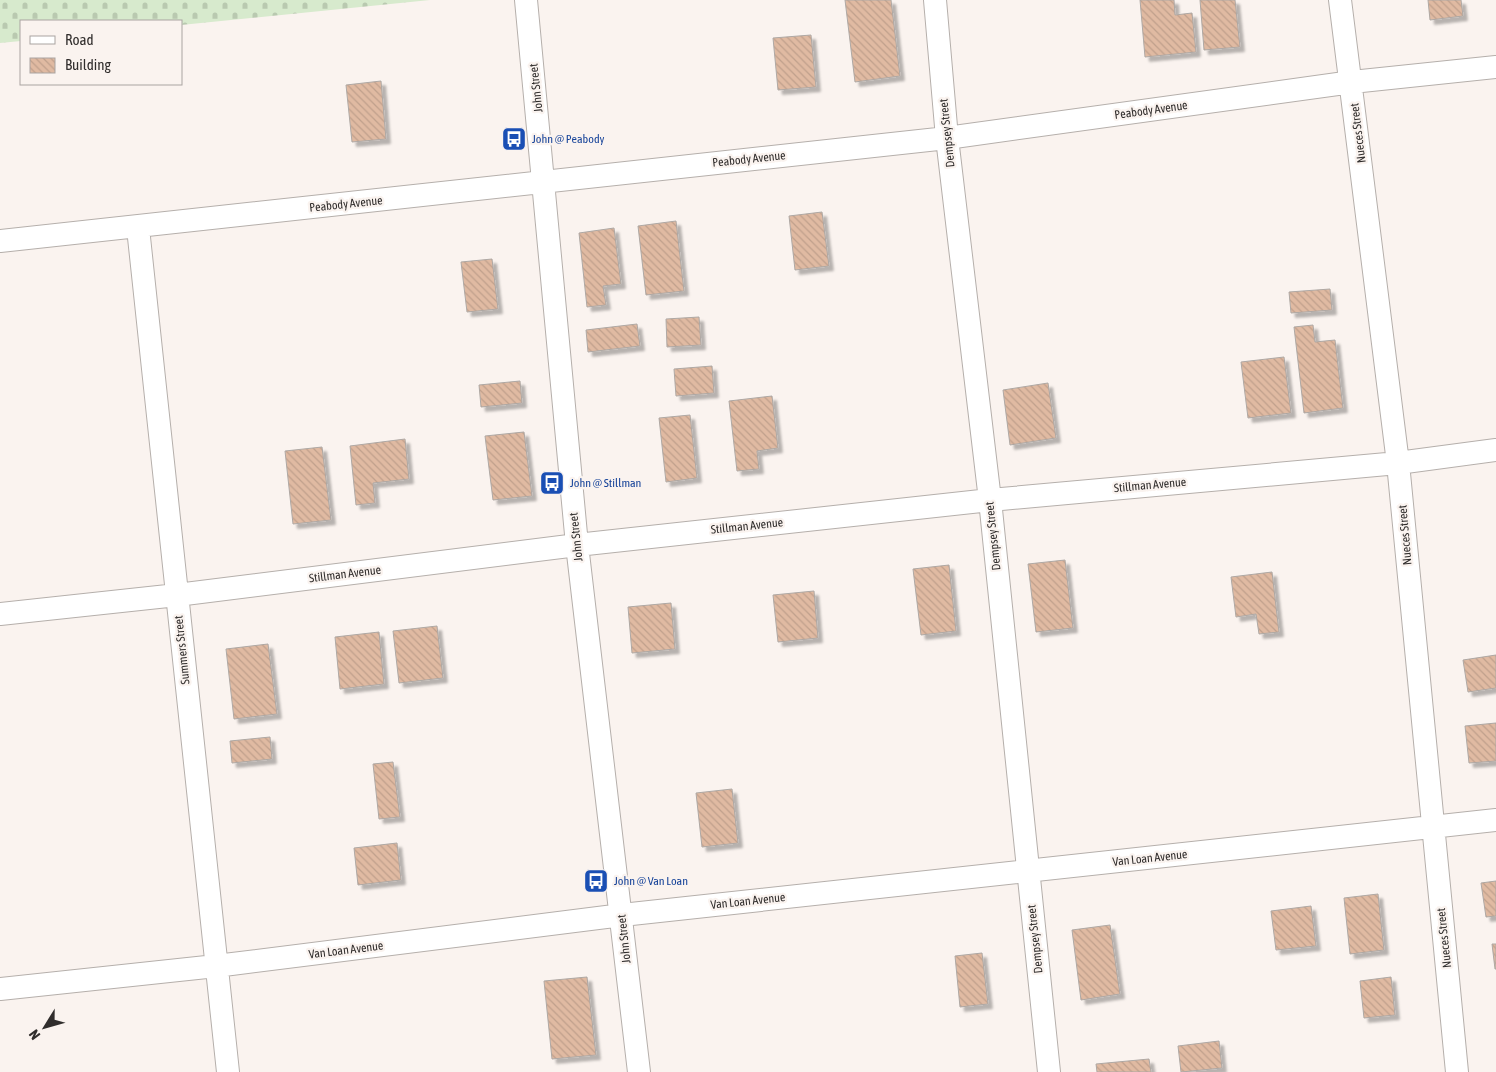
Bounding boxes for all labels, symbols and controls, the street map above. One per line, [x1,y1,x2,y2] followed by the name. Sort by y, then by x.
[20,20,182,85] legend
[65,31,94,48] text: Road
[65,56,111,73] text: Building
[526,62,546,113] street label: John Street
[936,97,958,168] street label: Dempsey Street
[1114,98,1188,122] street label: Peabody Avenue
[1347,102,1369,164] street label: Nueces Street
[501,126,527,152] bus stop icon: John @ Peabody
[532,132,605,146] place label: John @ Peabody
[712,148,786,170] street label: Peabody Avenue
[309,193,383,215] street label: Peabody Avenue
[539,470,565,496] bus stop icon: John @ Stillman
[1113,475,1187,495] street label: Stillman Avenue
[570,476,641,490] place label: John @ Stillman
[982,500,1004,571] street label: Dempsey Street
[1395,504,1415,566] street label: Nueces Street
[566,511,586,562] street label: John Street
[710,515,784,537] street label: Stillman Avenue
[308,563,382,585] street label: Stillman Avenue
[171,614,193,685] street label: Summers Street
[1112,847,1188,869] street label: Van Loan Avenue
[583,868,609,894] bus stop icon: John @ Van Loan
[614,874,688,888] place label: John @ Van Loan
[710,890,786,912] street label: Van Loan Avenue
[1024,903,1046,974] street label: Dempsey Street
[1434,907,1454,969] street label: Nueces Street
[614,913,634,964] street label: John Street
[308,938,384,962] street label: Van Loan Avenue
[20,1002,70,1052] north arrow
[26,1027,43,1043] text: N

